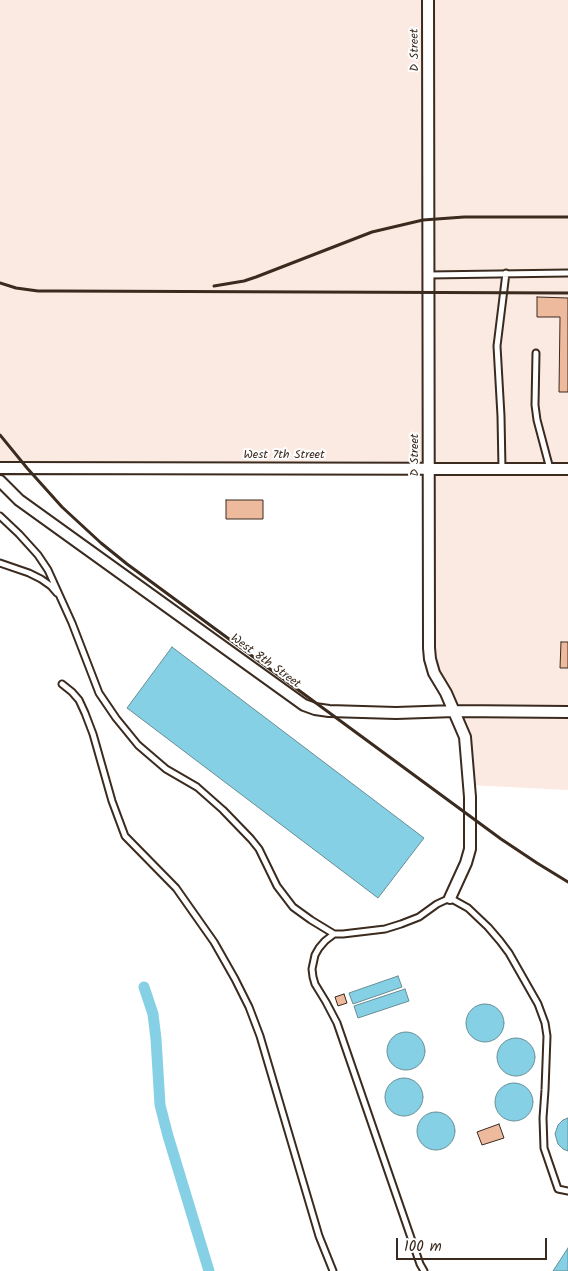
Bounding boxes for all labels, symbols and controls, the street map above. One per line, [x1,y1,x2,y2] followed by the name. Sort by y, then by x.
[408,28,424,72] street label: D Street
[409,434,423,476] street label: D Street
[243,449,325,463] street label: West 7th Street
[227,632,303,692] street label: West 8th Street
[398,1228,549,1260] scale bar
[404,1235,442,1259] text: 100 m

